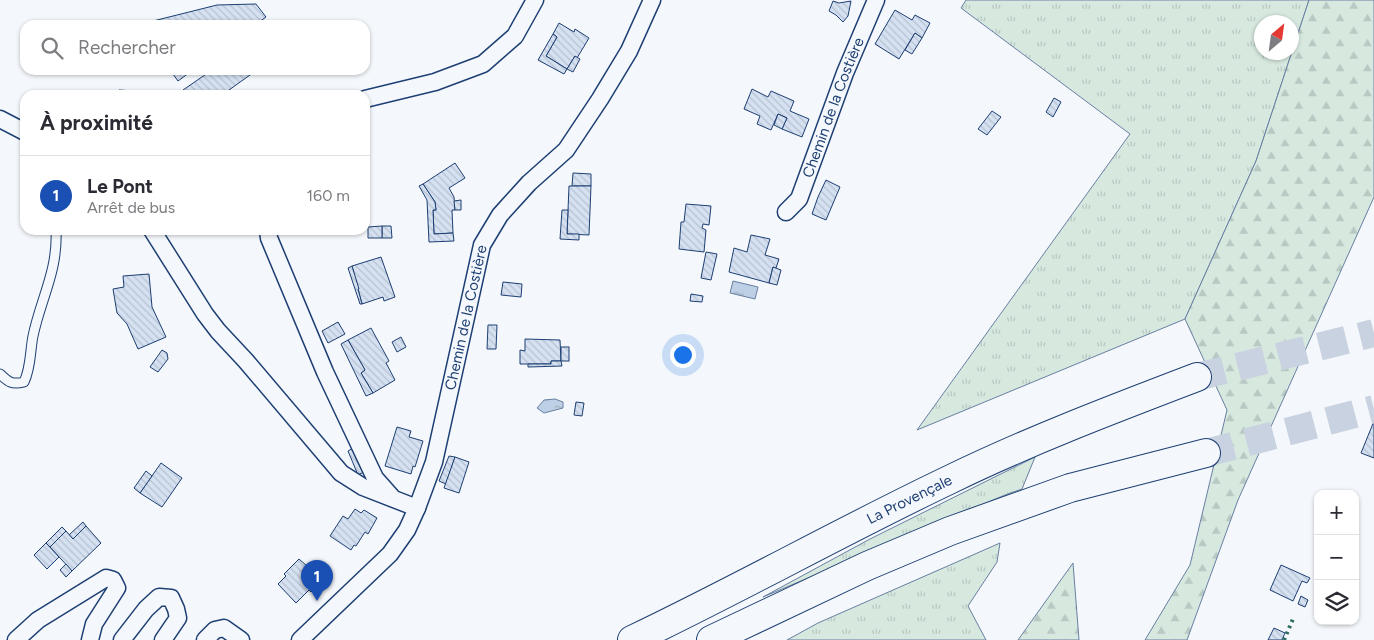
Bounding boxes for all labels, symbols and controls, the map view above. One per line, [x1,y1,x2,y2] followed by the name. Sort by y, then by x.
[1254,15,1299,60] north arrow
[20,20,370,75] search box
[38,34,66,62] icon: search
[799,35,868,180] street label: Chemin de la Costière
[78,36,176,59] text: Rechercher
[40,110,153,135] text: À proximité
[87,175,153,198] text: Le Pont
[53,186,59,205] text: 1
[307,186,350,205] text: 160 m
[87,198,175,217] text: Arrêt de bus
[441,243,491,392] street label: Chemin de la Costière
[670,342,696,368] your location
[864,471,955,528] street label: La Provençale
[1314,490,1359,625] map controls
[1314,490,1359,535] button: +
[1314,535,1359,580] button: −
[301,560,333,601] pin: 1
[1314,580,1359,625] button: layers

